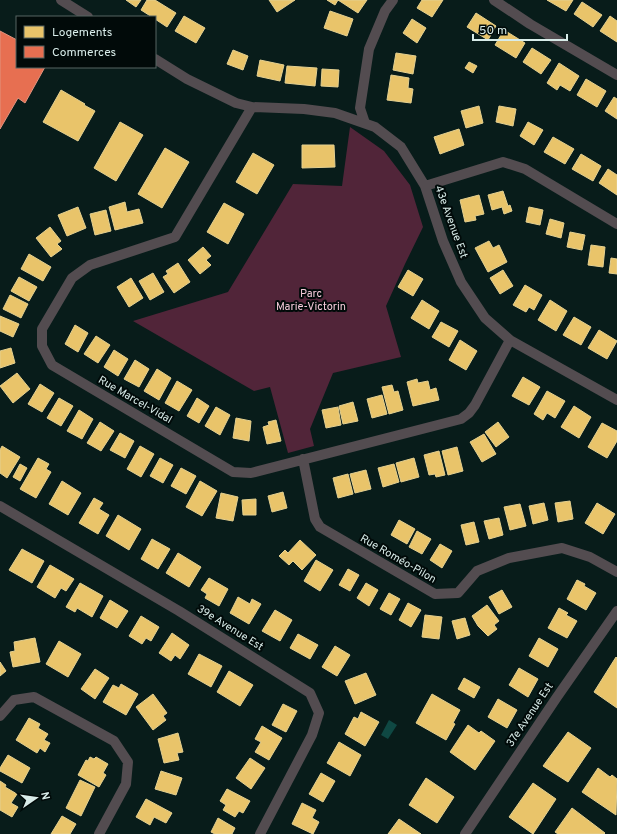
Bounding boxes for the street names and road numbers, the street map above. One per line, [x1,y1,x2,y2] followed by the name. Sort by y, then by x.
[431,184,471,260] street label: 43e Avenue Est
[95,373,175,427] street label: Rue Marcel-Vidal
[357,532,439,586] street label: Rue Roméo-Pilon
[194,602,266,654] street label: 39e Avenue Est
[503,680,557,750] street label: 37e Avenue Est

